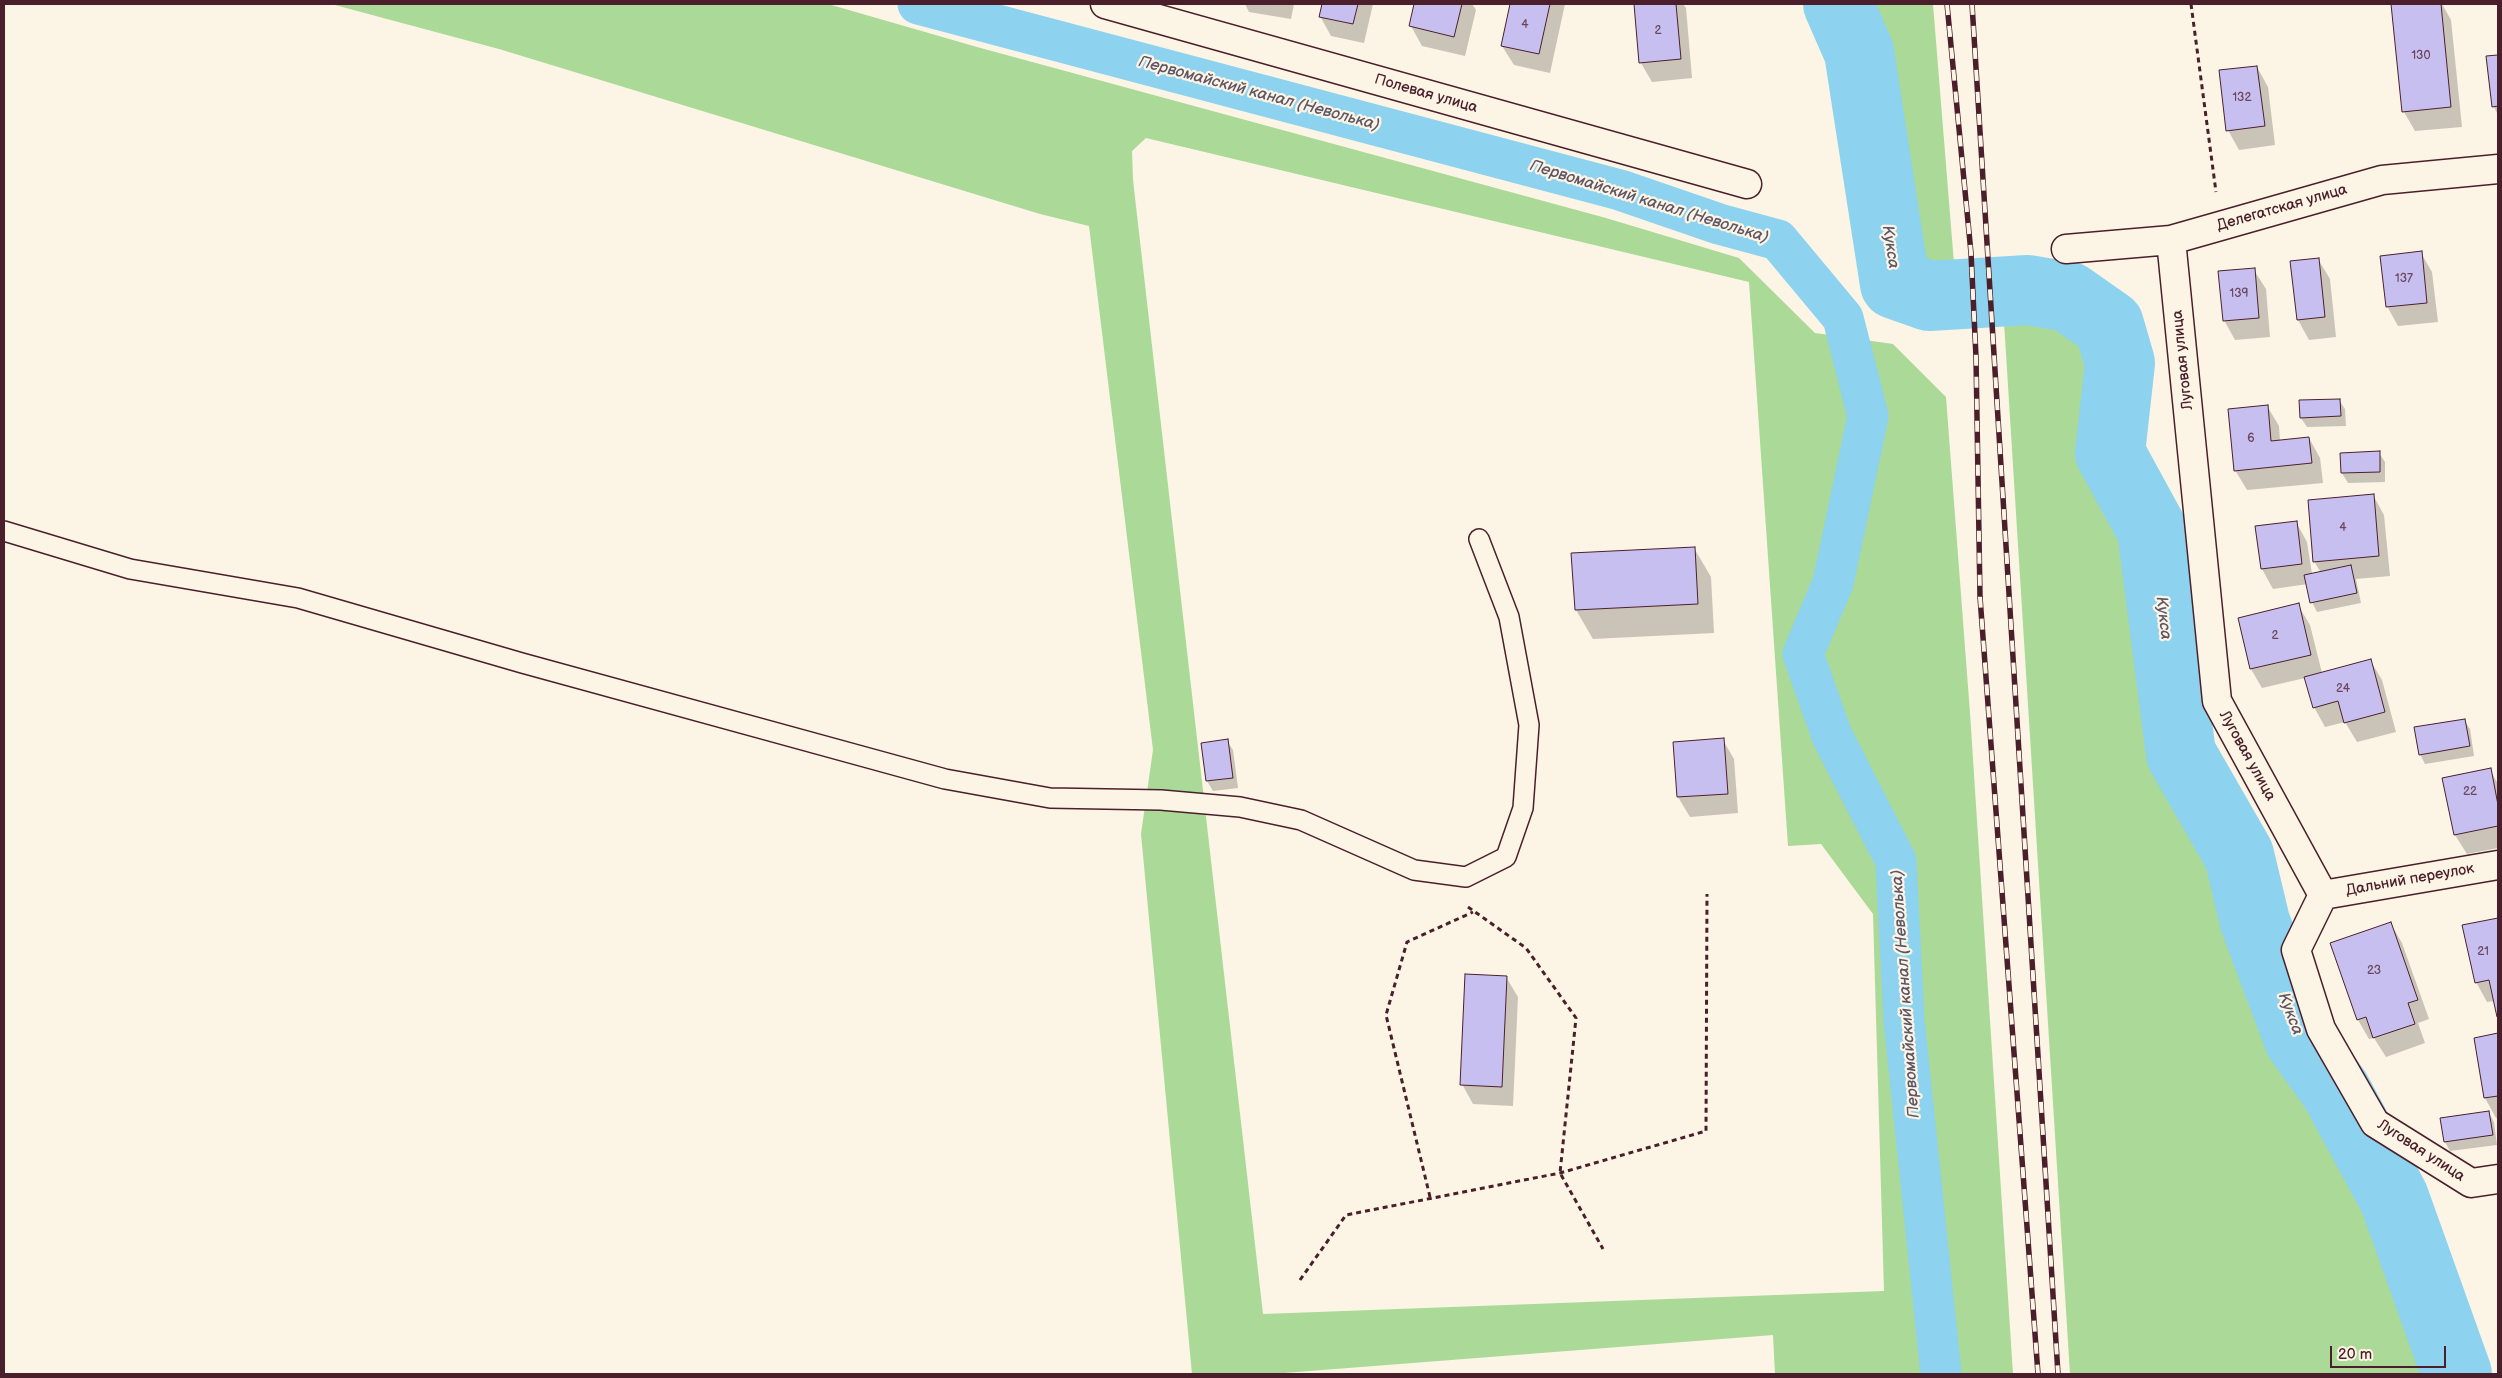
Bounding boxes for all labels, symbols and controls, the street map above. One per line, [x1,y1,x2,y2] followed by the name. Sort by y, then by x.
[1521,18,1529,32] house number: 4
[1654,24,1662,38] house number: 2
[2411,49,2431,63] house number: 130
[1136,53,1382,135] water label: Первомайский канал (Неволька)
[1372,71,1480,117] street label: Полевая улица
[2232,91,2252,105] house number: 132
[1527,156,1771,248] water label: Первомайский канал (Неволька)
[2215,181,2349,235] street label: Делегатская улица
[1877,224,1903,270] water label: Кукса
[2395,272,2413,286] house number: 137
[2230,287,2248,301] house number: 139
[2169,309,2197,411] street label: Луговая улица
[2247,432,2255,446] house number: 6
[2339,521,2347,535] house number: 4
[2151,595,2175,641] water label: Кукса
[2271,629,2279,643] house number: 2
[2336,682,2350,696] house number: 24
[2215,708,2279,804] street label: Луговая улица
[2463,785,2477,799] house number: 22
[2344,860,2476,900] street label: Дальний переулок
[1888,869,1924,1119] water label: Первомайский канал (Неволька)
[2477,945,2489,959] house number: 21
[2367,964,2381,978] house number: 23
[2273,990,2307,1038] water label: Кукса
[2374,1116,2468,1186] street label: Луговая улица
[2332,1336,2448,1368] scale bar
[2338,1345,2372,1364] text: 20 m

